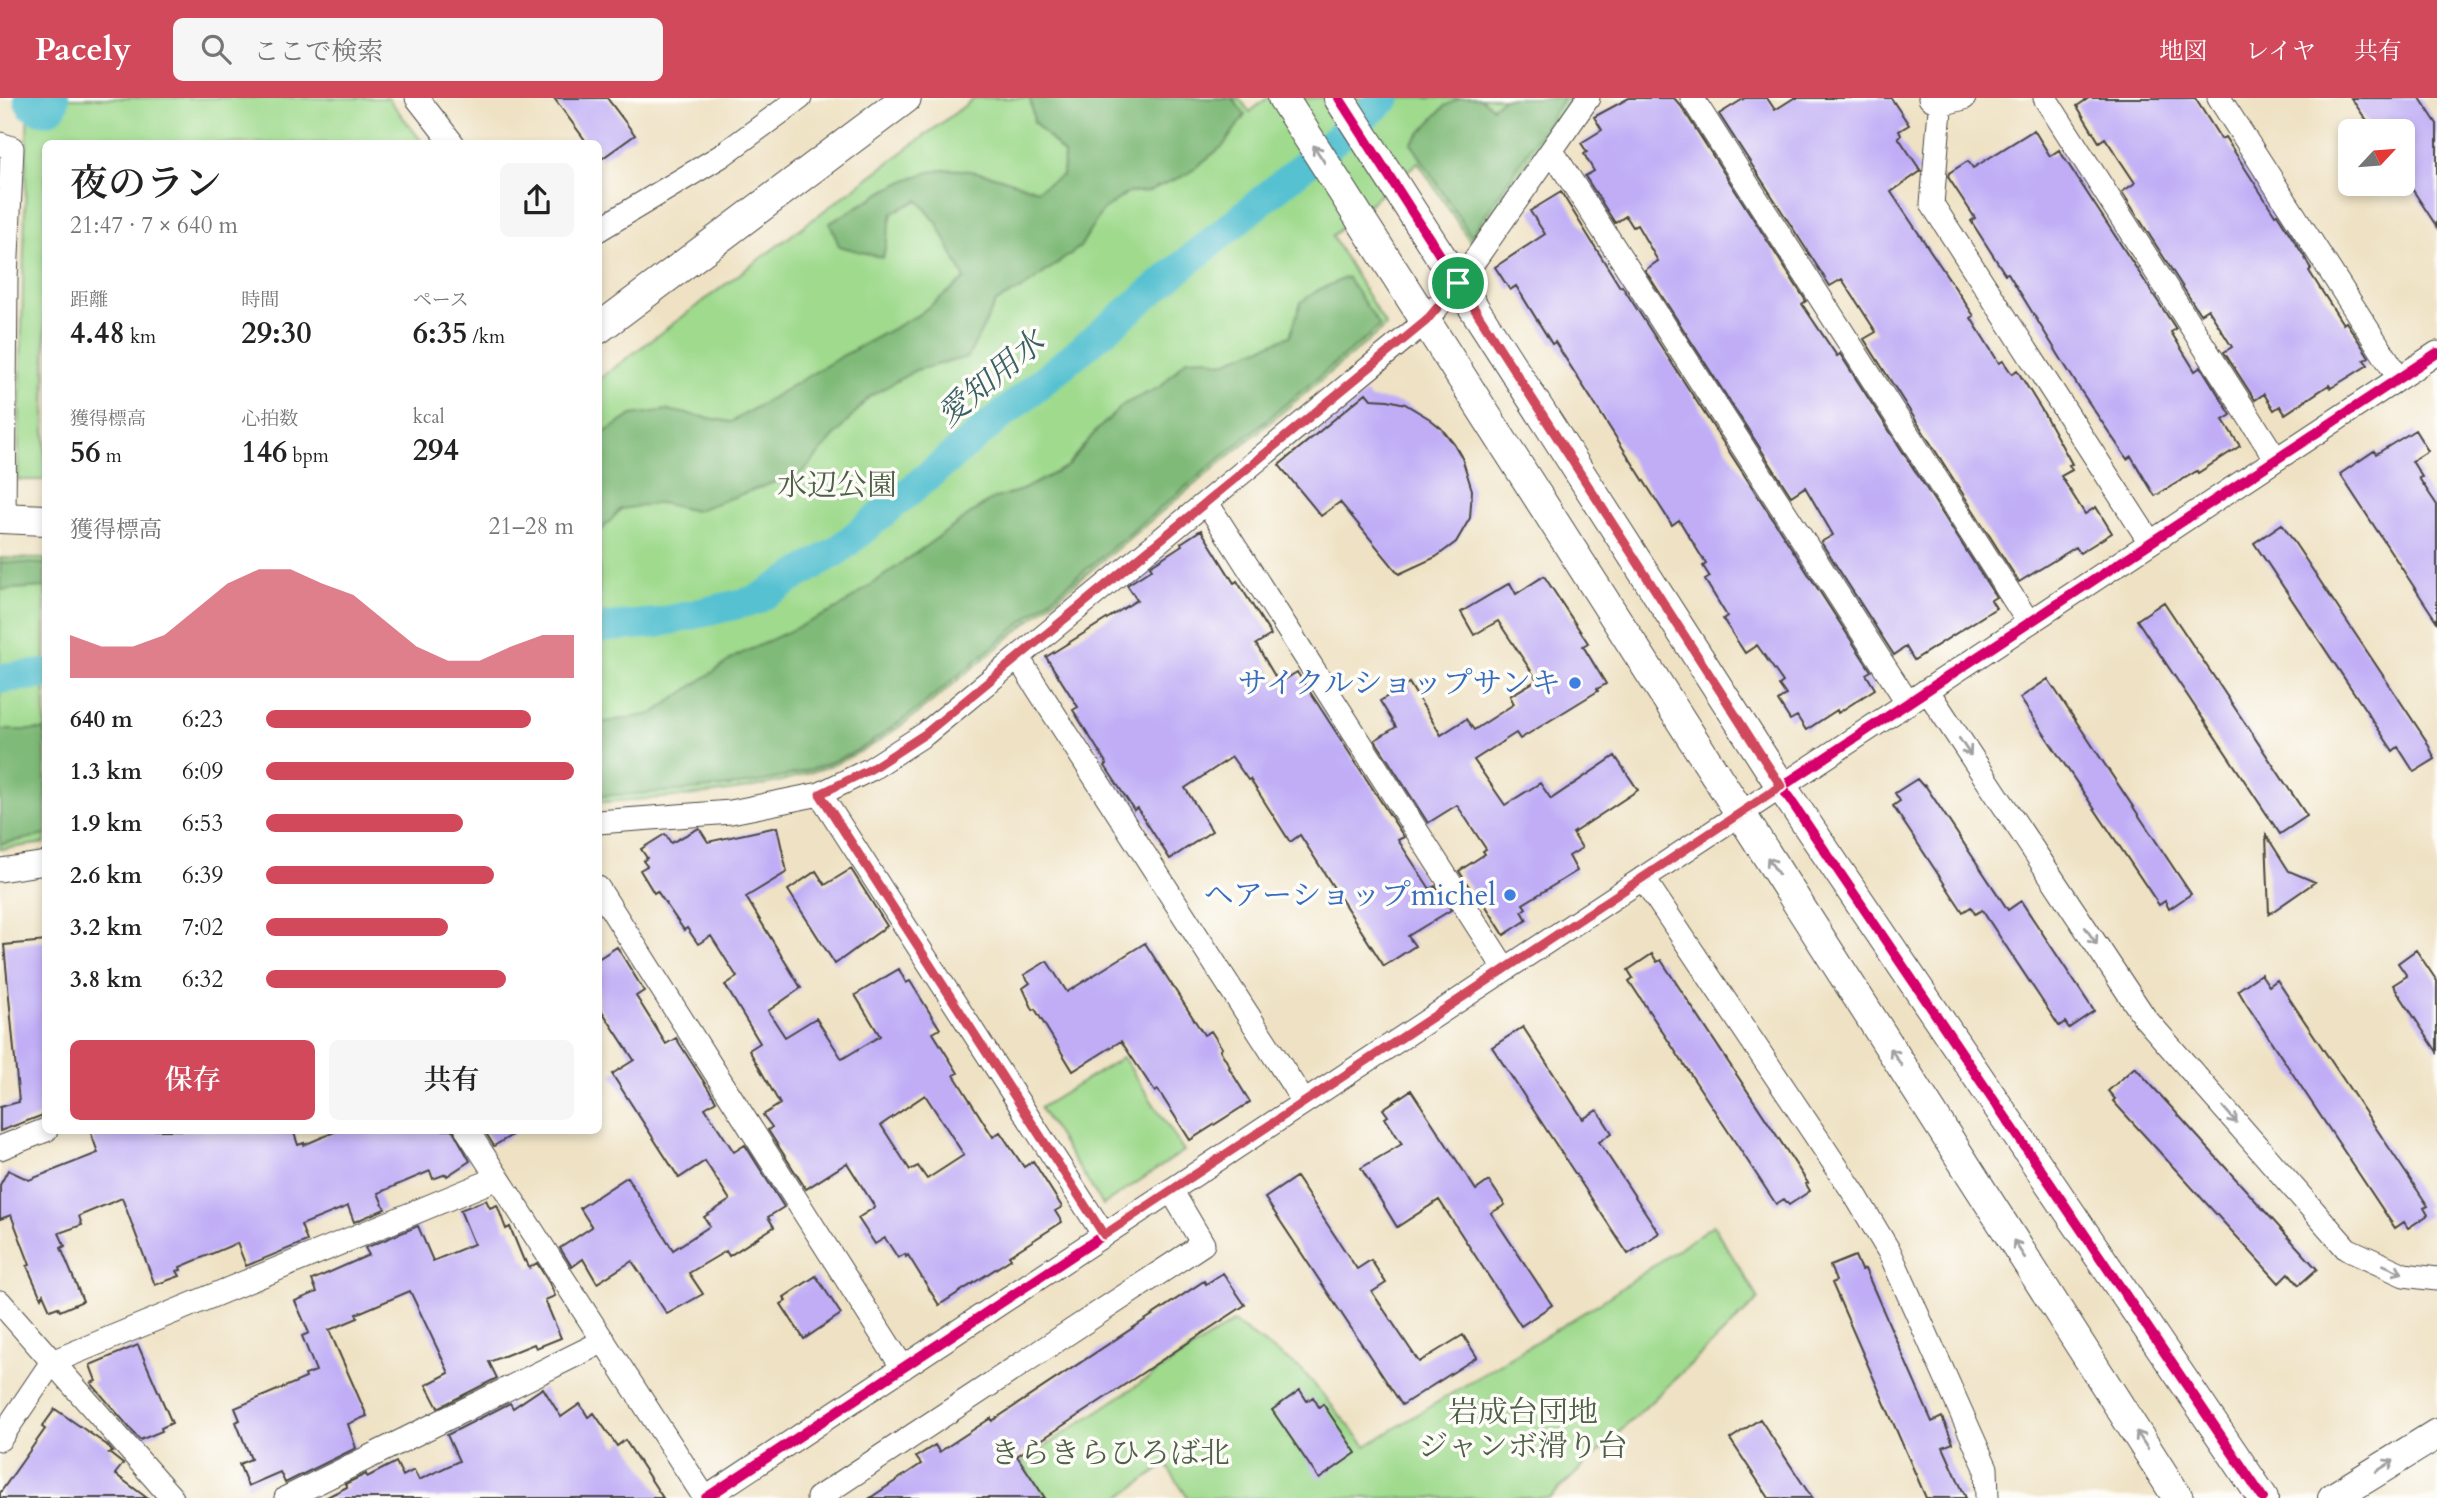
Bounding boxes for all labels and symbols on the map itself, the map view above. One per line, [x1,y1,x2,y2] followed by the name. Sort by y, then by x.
[2338,119,2415,196] north arrow
[1311,144,1325,164] one-way arrow
[1428,253,1488,313] pin
[928,319,1056,437] water label: 愛知用水
[777,465,897,506] park label: 水辺公園
[1237,663,1561,704] place label: サイクルショップサンキ
[1567,675,1583,691] marker: サイクルショップサンキ
[1958,736,1972,756] one-way arrow
[1766,857,1781,876] one-way arrow
[1204,875,1496,916] place label: ヘアーショップmichel
[1502,887,1518,903] marker: ヘアーショップmichel
[2083,926,2098,945] one-way arrow
[1889,1048,1903,1068] one-way arrow
[2222,1106,2238,1124] one-way arrow
[2011,1240,2026,1259] one-way arrow
[2381,1263,2403,1276] one-way arrow
[1418,1392,1628,1467] park label: 岩成台団地 ジャンボ滑り台
[2134,1431,2148,1451] one-way arrow
[990,1433,1230,1474] park label: きらきらひろば北
[2375,1458,2394,1473] one-way arrow

